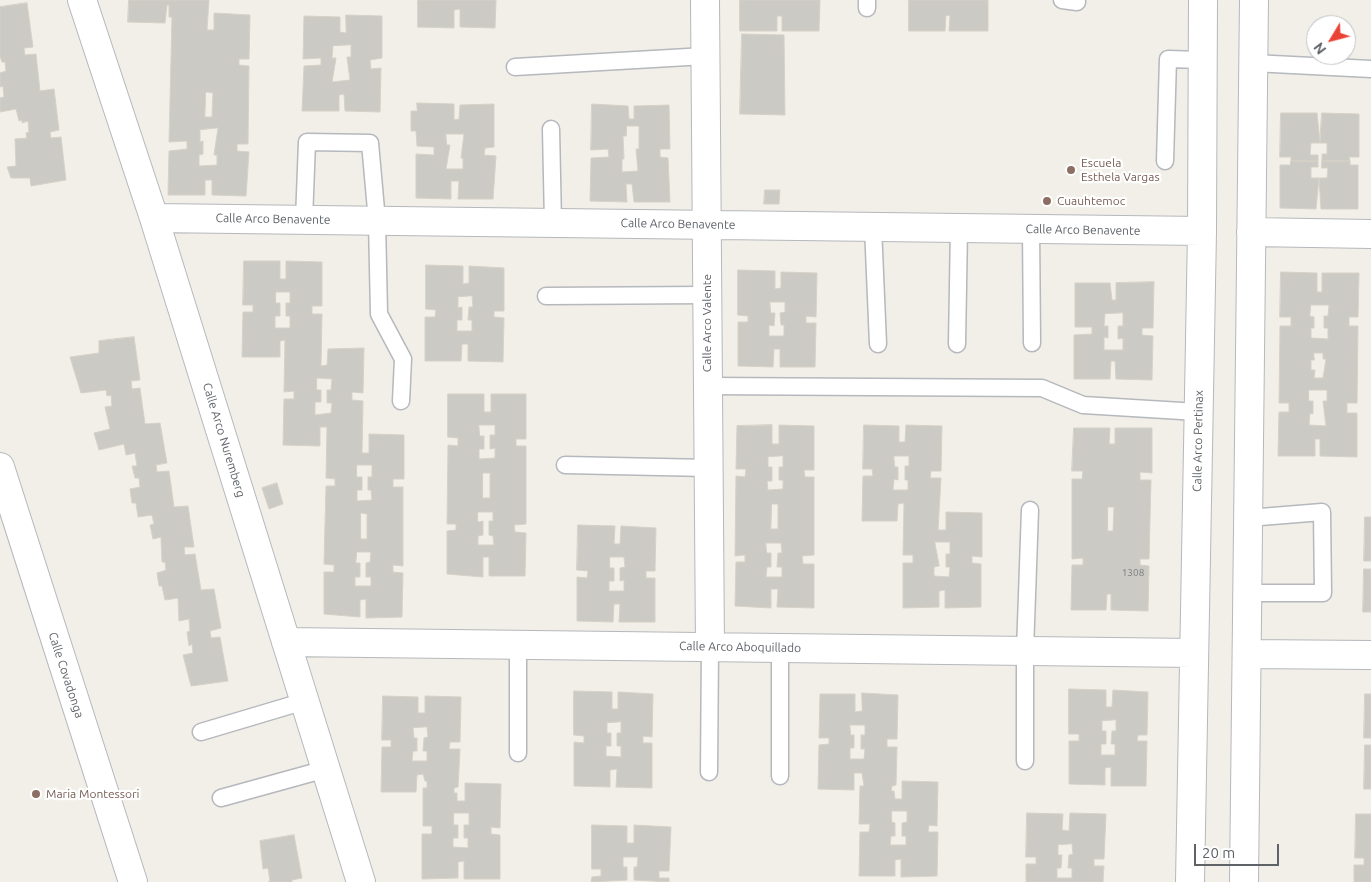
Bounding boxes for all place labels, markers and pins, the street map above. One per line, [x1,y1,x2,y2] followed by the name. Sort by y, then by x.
[1081,156,1160,184] place label: Escuela Esthela Vargas
[1065,164,1077,176] marker: Escuela Esthela Vargas
[1057,194,1125,208] place label: Cuauhtemoc
[1041,195,1053,207] marker: Cuauhtemoc
[46,787,139,801] place label: Maria Montessori
[30,788,42,800] marker: Maria Montessori

